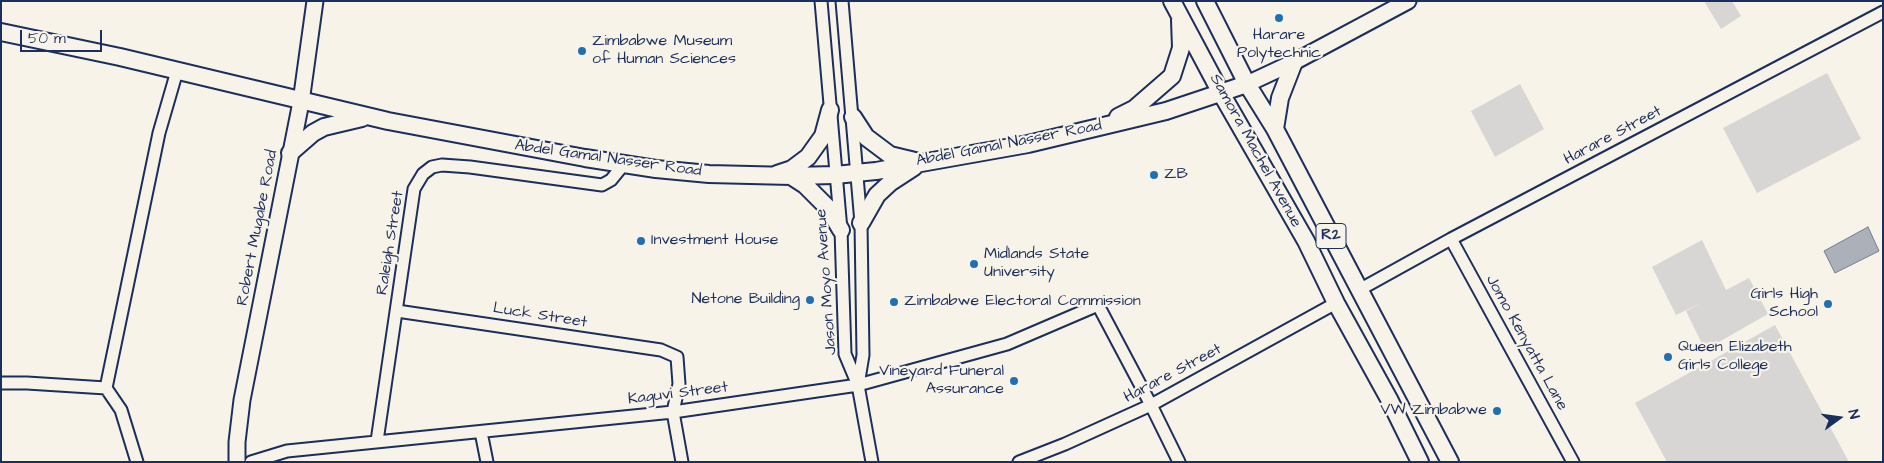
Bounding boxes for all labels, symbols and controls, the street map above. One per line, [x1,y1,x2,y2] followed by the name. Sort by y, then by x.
[1273,12,1285,24] marker: Harare Polytechnic
[22,20,105,52] scale bar
[1237,26,1321,64] place label: Harare Polytechnic
[28,28,66,49] text: 50 m
[592,32,736,70] place label: Zimbabwe Museum of Human Sciences
[576,45,588,57] marker: Zimbabwe Museum of Human Sciences
[1205,71,1305,231] street label: Samora Machel Avenue
[1561,102,1665,170] street label: Harare Street
[915,117,1103,171] street label: Abdel Gamal Nasser Road
[513,136,703,182] street label: Abdel Gamal Nasser Road
[233,148,283,308] street label: Robert Mugabe Road
[1164,165,1188,185] place label: ZB
[1148,169,1160,181] marker: ZB
[373,190,409,296] street label: Raleigh Street
[812,208,842,356] street label: Jason Moyo Avenue
[1316,224,1346,248] road number: R2
[651,231,778,251] place label: Investment House
[635,235,647,247] marker: Investment House
[984,245,1089,283] place label: Midlands State University
[968,258,980,270] marker: Midlands State University
[1481,272,1571,414] street label: Jomo Kenyatta Lane
[1750,285,1818,323] place label: Girls High School
[691,290,800,310] place label: Netone Building
[904,292,1141,312] place label: Zimbabwe Electoral Commission
[804,294,816,306] marker: Netone Building
[888,296,900,308] marker: Zimbabwe Electoral Commission
[1822,298,1834,310] marker: Girls High School
[492,299,588,333] street label: Luck Street
[1678,338,1792,376] place label: Queen Elizabeth Girls College
[1121,340,1225,408] street label: Harare Street
[1662,351,1674,363] marker: Queen Elizabeth Girls College
[879,362,1004,400] place label: Vineyard Funeral Assurance
[1008,375,1020,387] marker: Vineyard Funeral Assurance
[627,378,729,410] street label: Kaguvi Street
[1814,393,1864,443] north arrow
[1380,401,1487,421] place label: VW Zimbabwe
[1491,405,1503,417] marker: VW Zimbabwe
[1843,408,1864,421] text: N

